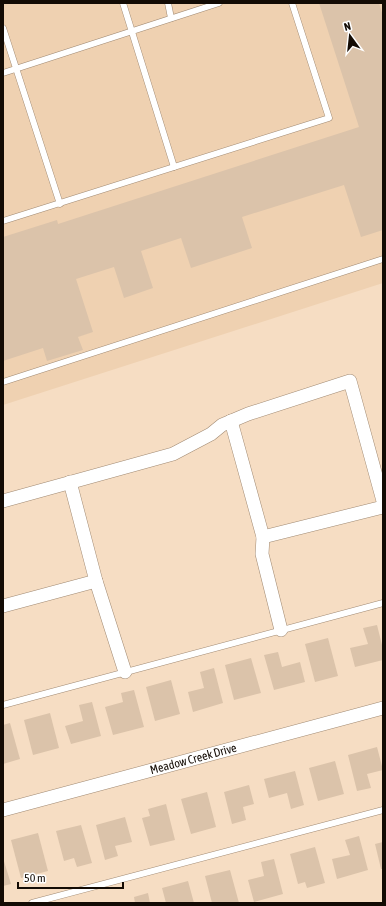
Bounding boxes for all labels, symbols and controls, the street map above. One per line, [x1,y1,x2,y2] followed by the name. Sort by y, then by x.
[330,16,370,56] north arrow
[343,20,352,33] text: N
[148,741,238,777] street label: Meadow Creek Drive
[18,864,123,890] scale bar
[24,871,46,885] text: 50 m

